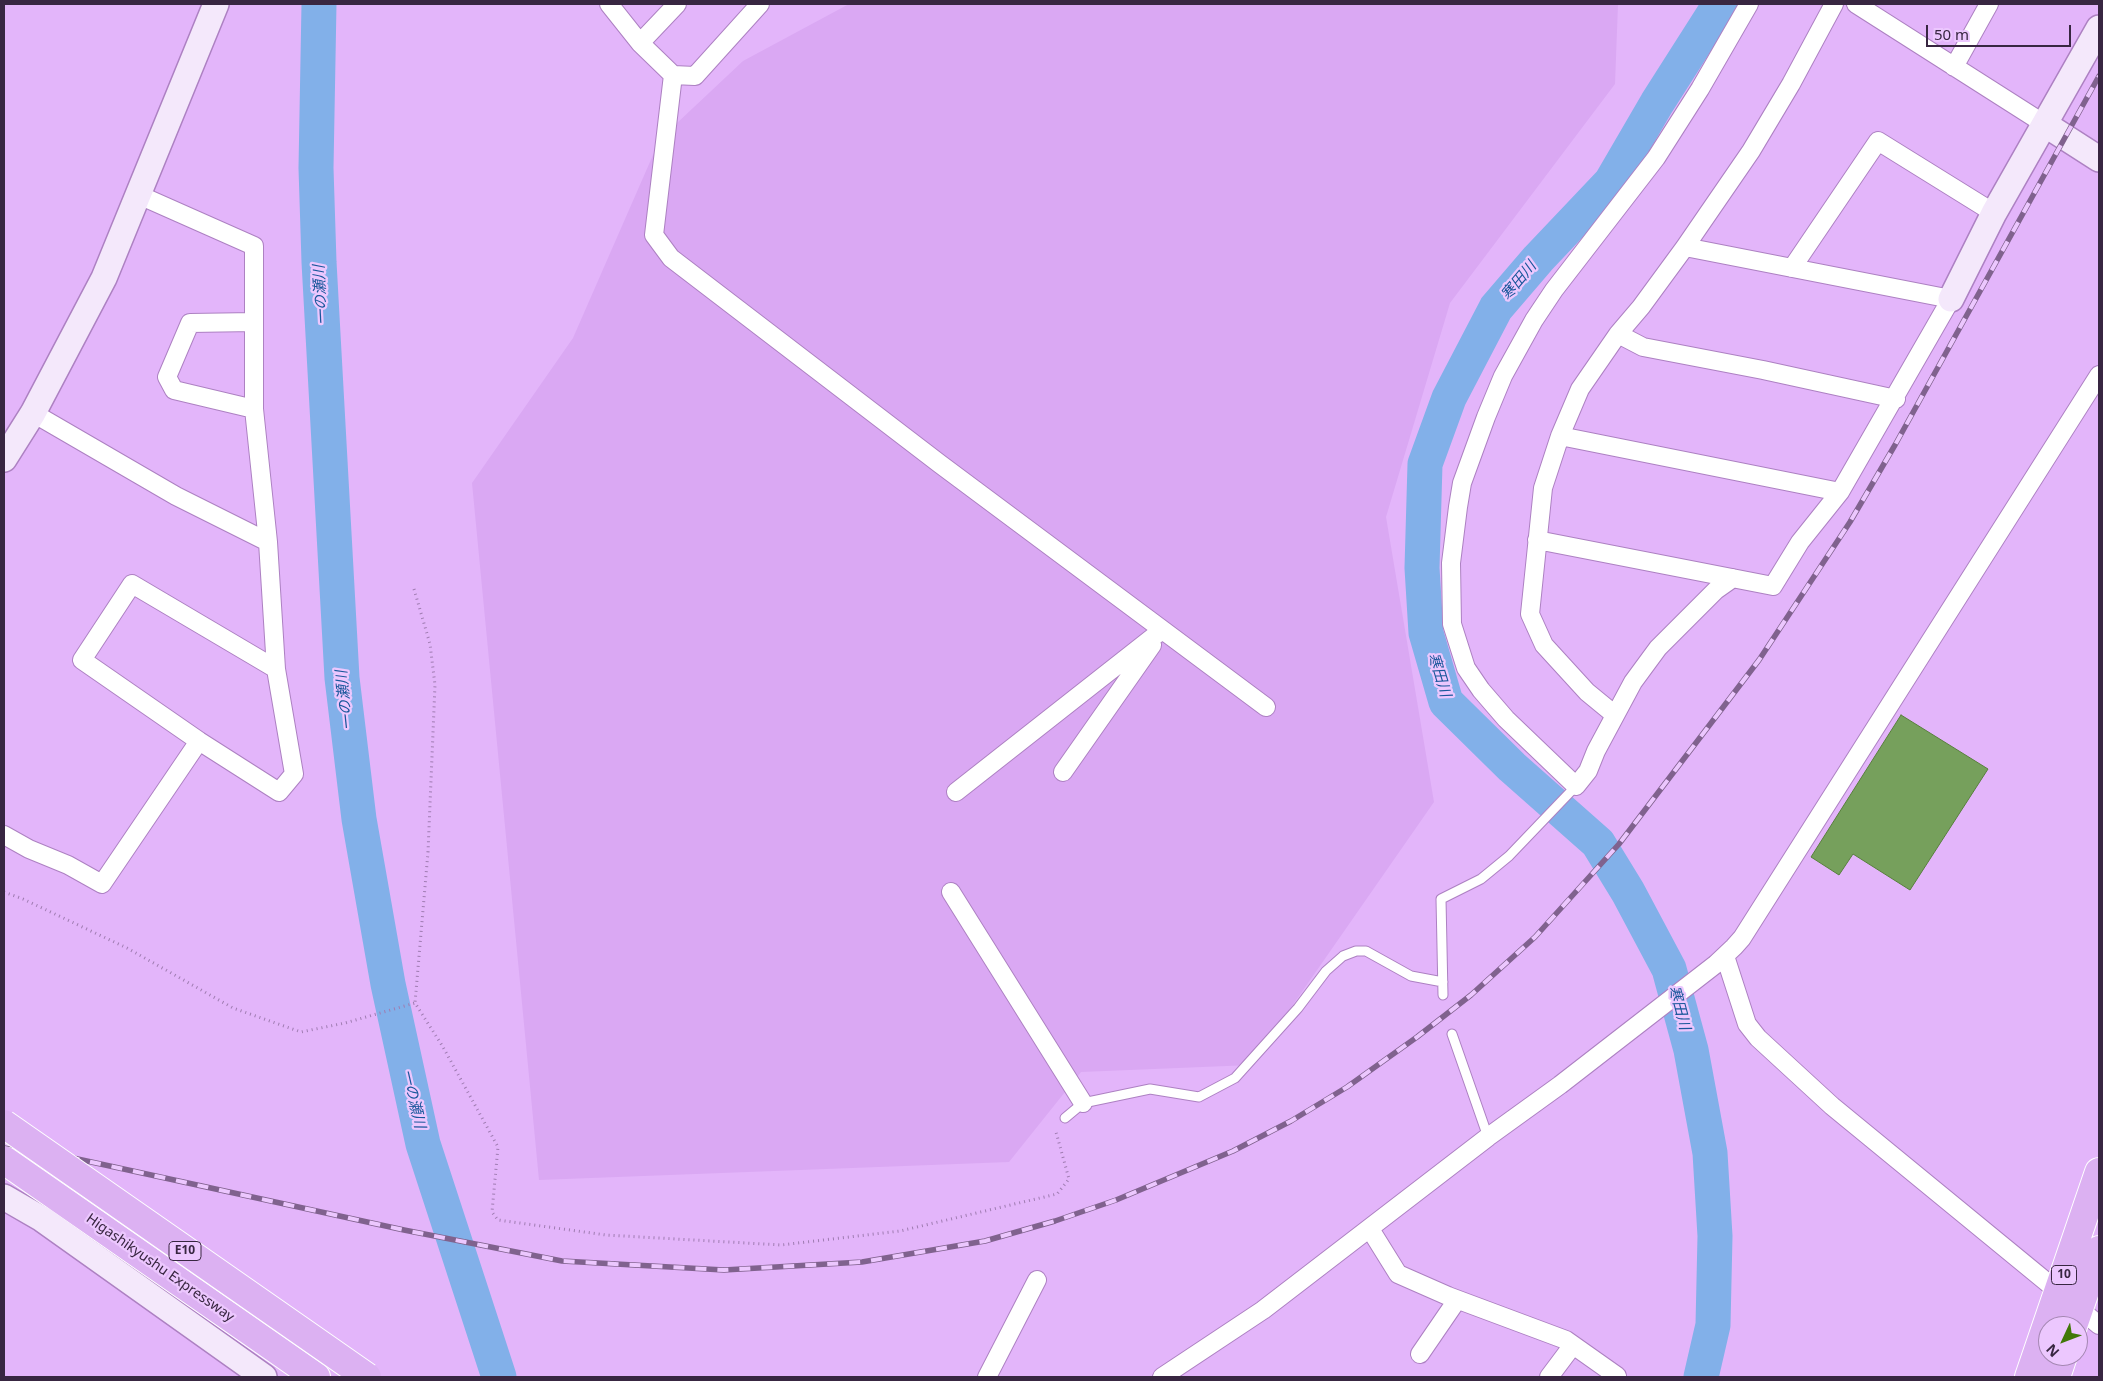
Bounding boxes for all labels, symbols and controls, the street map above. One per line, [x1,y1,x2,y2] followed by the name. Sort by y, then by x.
[1928,15,2073,47] scale bar
[1934,24,1969,44] text: 50 m
[1498,258,1540,304] water label: 寒田川
[310,265,332,325] water label: 一の瀬川
[1424,651,1454,699] water label: 寒田川
[333,669,357,731] water label: 一の瀬川
[1664,984,1694,1032] water label: 寒田川
[397,1068,429,1130] water label: 一の瀬川
[83,1210,237,1326] street label: Higashikyushu Expressway
[169,1242,201,1260] road number: E10
[2052,1266,2076,1284] road number: 10
[2038,1316,2088,1366] north arrow
[2042,1340,2063,1362] text: N

